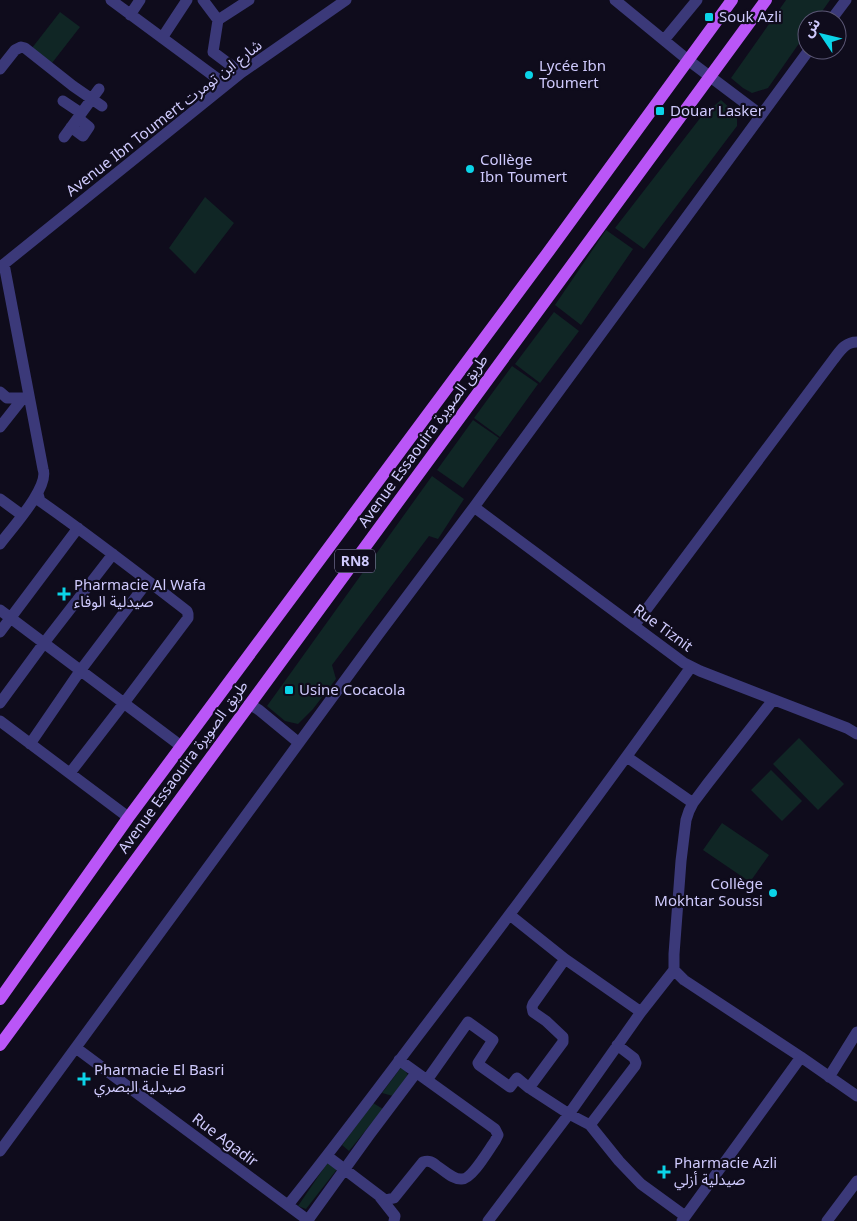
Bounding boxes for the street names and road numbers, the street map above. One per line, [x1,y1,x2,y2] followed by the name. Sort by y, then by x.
[61,34,268,202] street label: Avenue Ibn Toumert شارع ابن تومرت
[353,350,493,531] street label: Avenue Essaouira طريق الصويرة
[335,550,375,572] road number: RN8
[630,599,698,656] street label: Rue Tiznit
[113,676,253,857] street label: Avenue Essaouira طريق الصويرة
[189,1108,263,1171] street label: Rue Agadir

